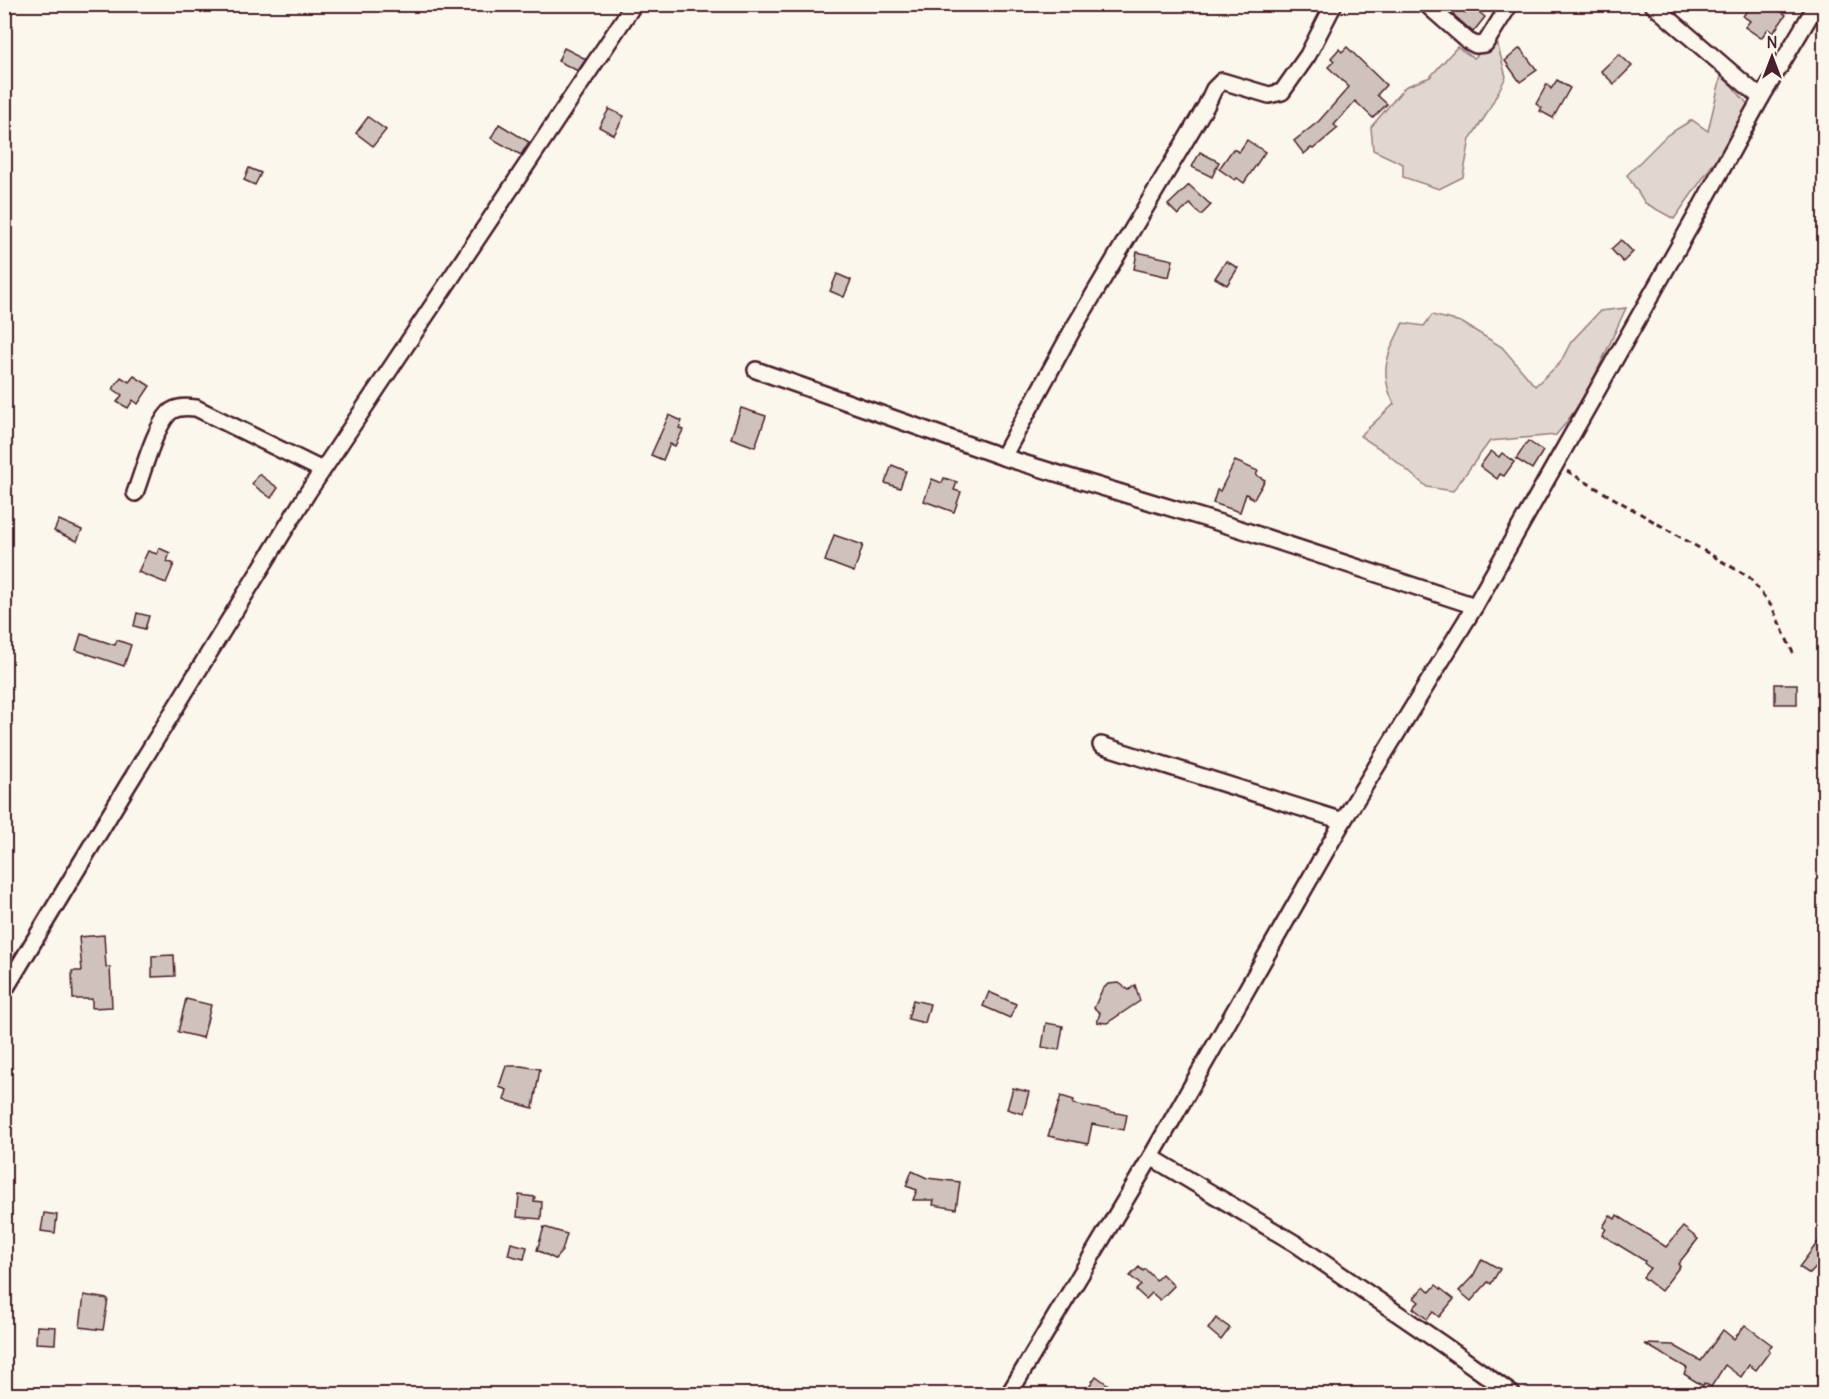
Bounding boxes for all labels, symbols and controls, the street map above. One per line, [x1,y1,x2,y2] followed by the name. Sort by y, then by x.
[1742,27,1802,87] north arrow
[1766,32,1778,52] text: N

